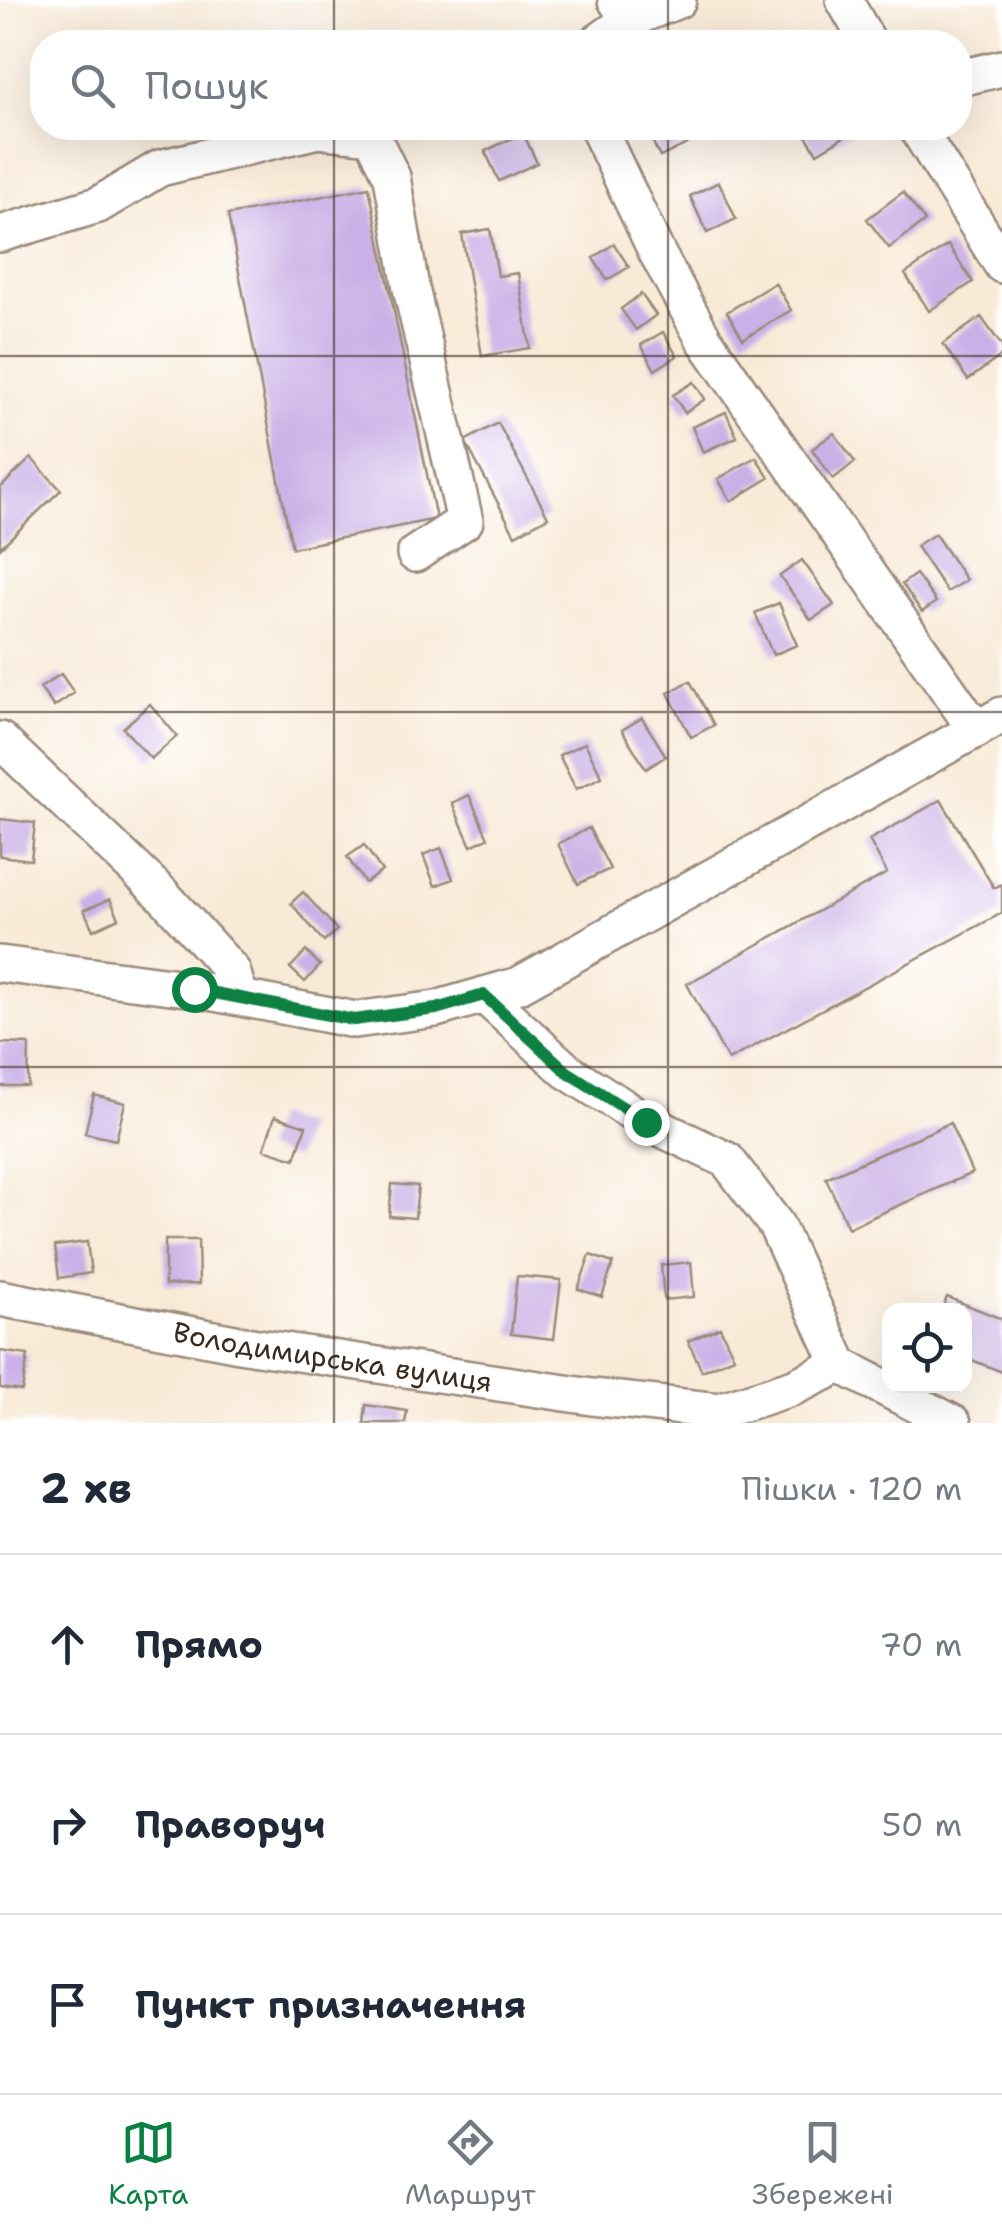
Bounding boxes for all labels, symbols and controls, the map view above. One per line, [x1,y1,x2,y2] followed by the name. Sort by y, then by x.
[30,30,972,140] search box
[65,58,120,113] icon: search
[145,60,268,111] text: Пошук
[172,967,218,1013] route start
[624,1100,670,1146] route end
[882,1303,972,1393] map controls
[882,1303,972,1393] button: locate
[170,1313,495,1401] street label: Володимирська вулиця
[40,1460,132,1516] text: 2 хв
[742,1467,962,1510] text: Пішки · 120 m
[40,1617,95,1672] icon: ahead
[135,1619,263,1670] text: Прямо
[879,1623,962,1666] text: 70 m
[40,1797,95,1852] icon: right
[135,1799,325,1850] text: Праворуч
[882,1803,962,1846] text: 50 m
[40,1977,95,2032] icon: arrive
[135,1979,526,2030] text: Пункт призначення
[108,2115,188,2213] tab: Карта
[405,2115,536,2213] tab: Маршрут
[752,2115,894,2213] tab: Збережені

